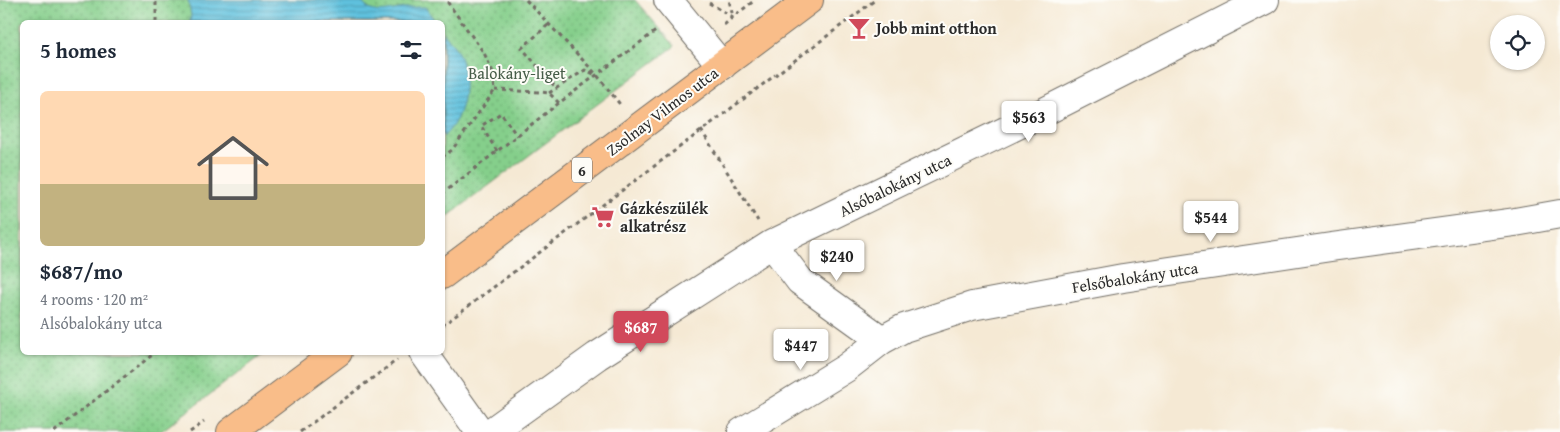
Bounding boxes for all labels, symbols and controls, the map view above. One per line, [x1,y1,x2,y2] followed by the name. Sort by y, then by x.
[846,15,872,41] bar icon: Jobb mint otthon
[1490,15,1545,70] map controls
[1490,15,1545,70] button: locate
[873,16,997,40] place label: Jobb mint otthon
[40,35,116,66] text: 5 homes
[397,36,425,64] icon: filters
[468,61,566,85] park label: Balokány-liget
[601,61,724,161] street label: Zsolnay Vilmos utca
[999,100,1059,143] pin: $563
[1012,105,1046,129] text: $563
[188,123,278,213] icon: home
[835,147,956,223] street label: Alsóbalokány utca
[572,158,592,182] road number: 6
[620,196,709,238] place label: Gázkészülék alkatrész
[1181,200,1241,243] pin: $544
[590,204,616,230] supermarket icon: Gázkészülék alkatrész
[1194,205,1228,229] text: $544
[807,240,867,282] pin: $240
[820,244,854,268] text: $240
[1070,255,1200,299] street label: Felsőbalokány utca
[40,256,123,287] text: $687/mo
[40,287,148,311] text: 4 rooms · 120 m²
[611,310,671,353] pin: $687
[40,311,162,335] text: Alsóbalokány utca
[624,315,658,339] text: $687
[771,328,831,371] pin: $447
[784,333,818,357] text: $447

